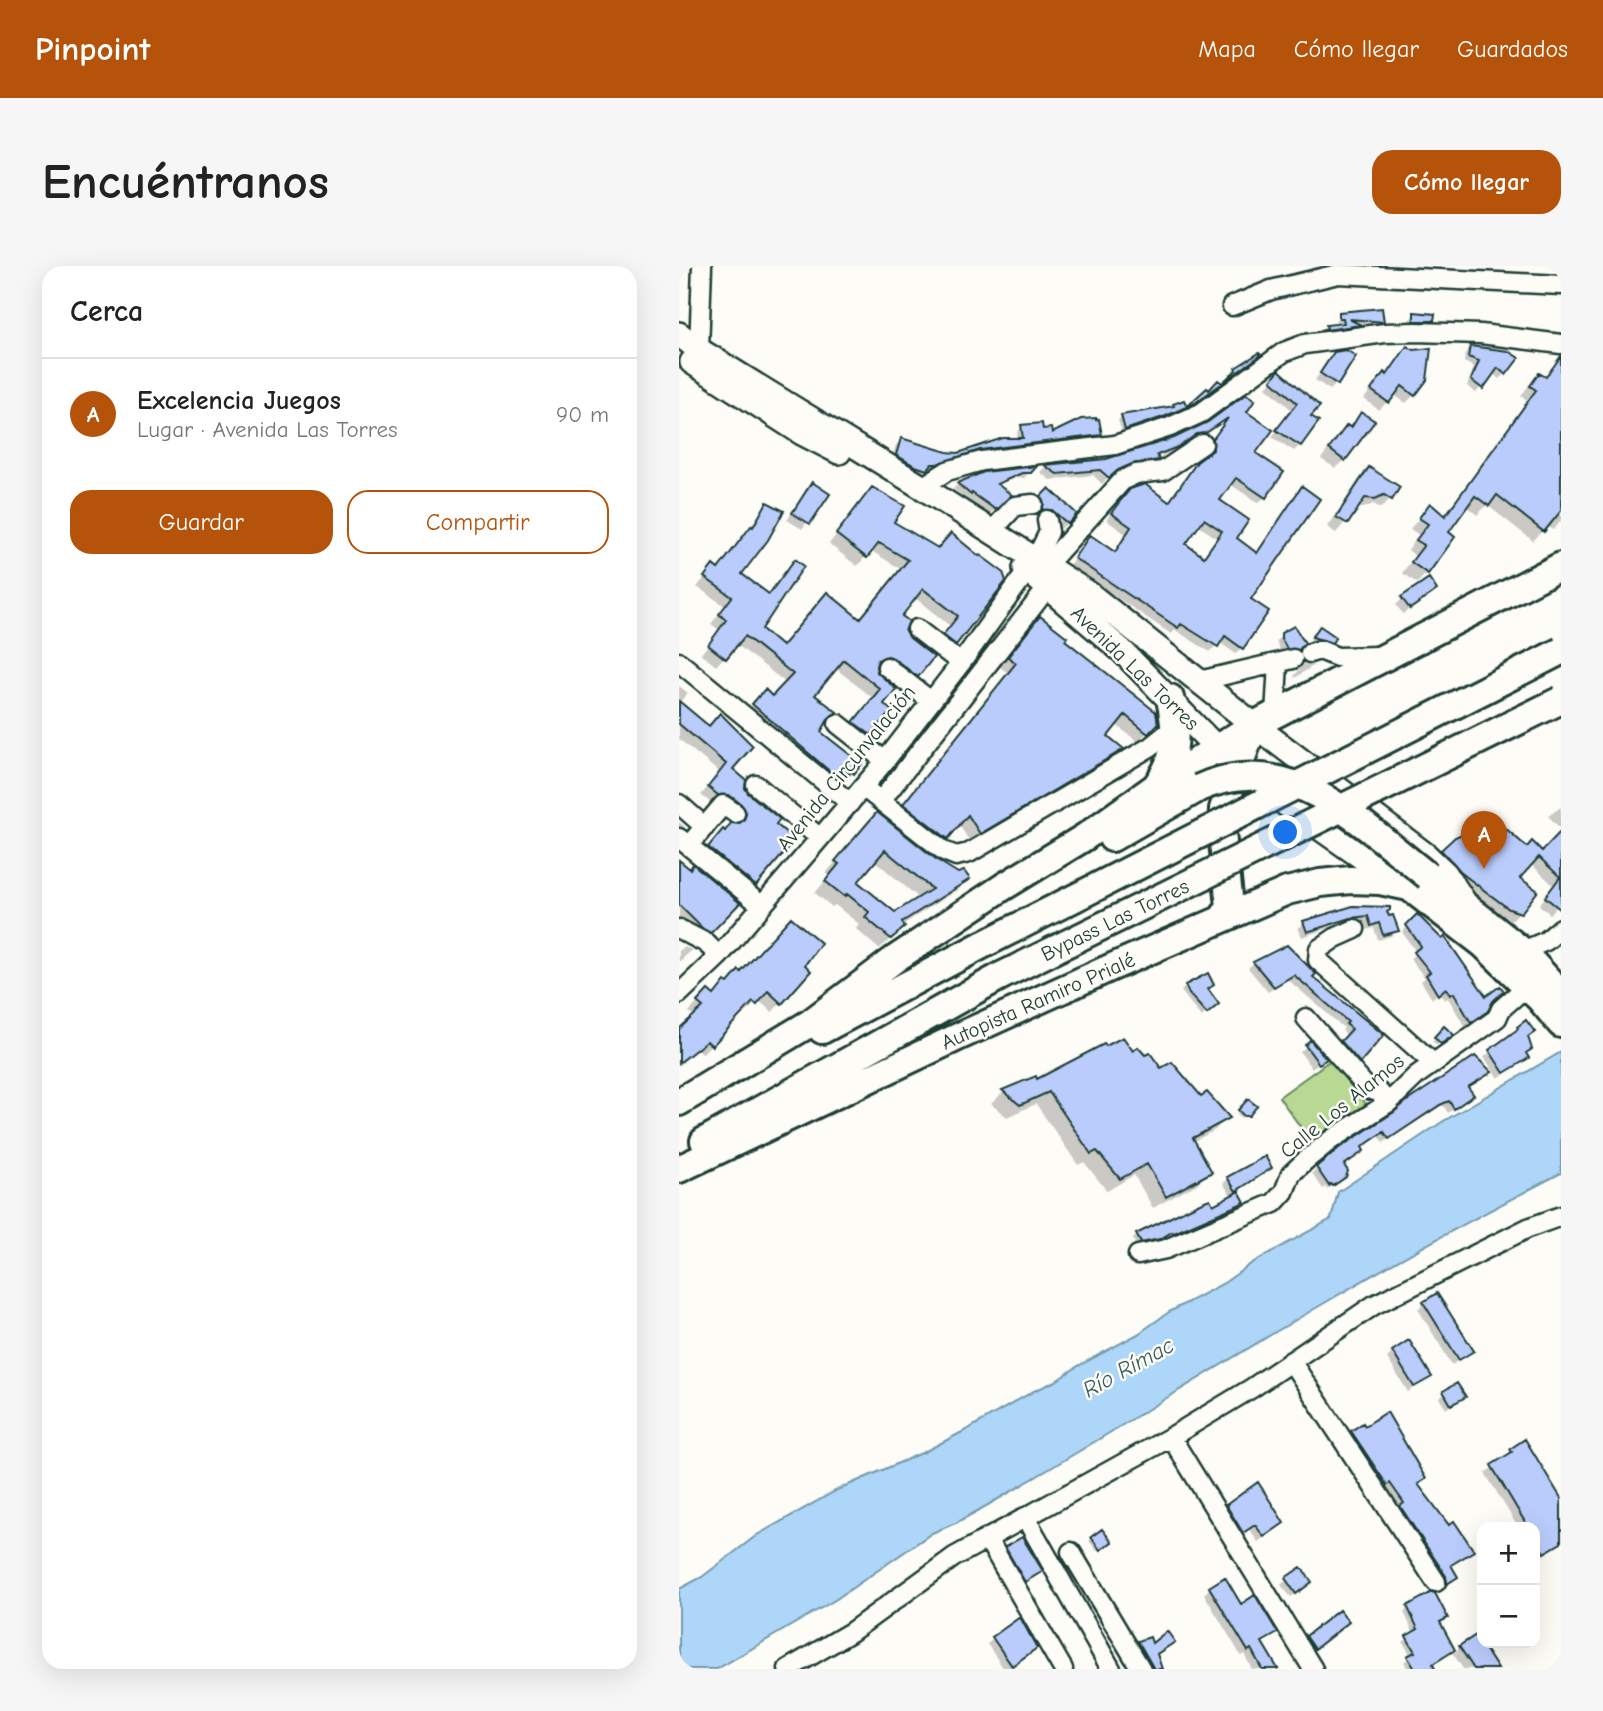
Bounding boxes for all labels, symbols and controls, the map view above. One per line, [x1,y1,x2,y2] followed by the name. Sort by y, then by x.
[35,30,150,68] text: Pinpoint
[1198,35,1256,63] text: Mapa
[1294,35,1419,63] text: Cómo llegar
[1457,35,1568,63] text: Guardados
[1372,150,1561,214] button: Cómo llegar
[42,154,329,210] text: Encuéntranos
[70,294,143,329] text: Cerca
[137,386,341,416] text: Excelencia Juegos
[87,401,99,428] text: A
[556,401,609,428] text: 90 m
[137,416,397,443] text: Lugar · Avenida Las Torres
[70,490,333,554] button: Guardar
[347,490,609,554] button: Compartir
[1066,601,1204,735] street label: Avenida Las Torres
[772,680,920,856] street label: Avenida Circunvalación
[1461,811,1507,869] pin: A
[1268,815,1302,849] your location
[1037,874,1193,966] street label: Bypass Las Torres
[937,947,1139,1055] street label: Autopista Ramiro Prialé
[1275,1049,1409,1163] street label: Calle Los Alamos
[1078,1331,1178,1403] water label: Río Rímac
[1477,1522,1540,1648] map controls
[1477,1522,1540,1585] button: +
[1477,1585,1540,1648] button: −

